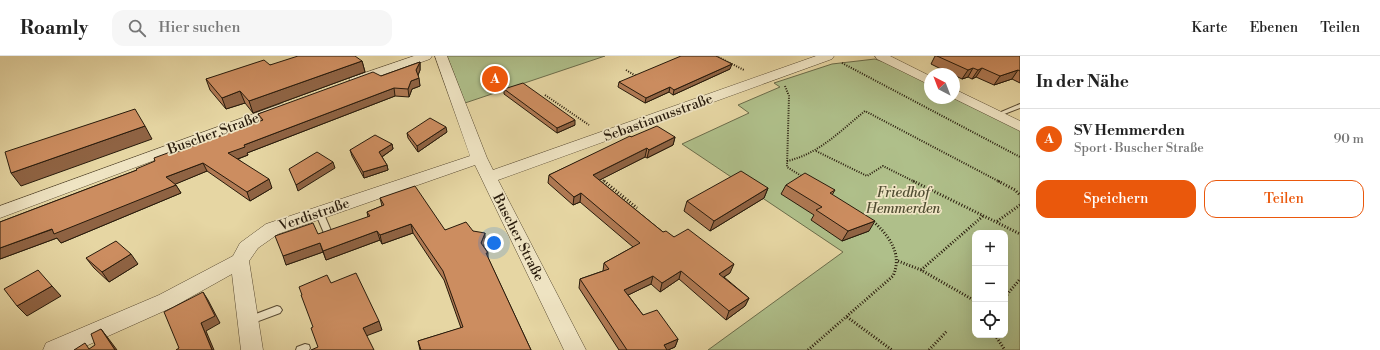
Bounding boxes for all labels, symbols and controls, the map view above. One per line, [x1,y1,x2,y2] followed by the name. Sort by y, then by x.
[112,10,392,46] search box
[20,16,88,40] text: Roamly
[126,17,148,39] icon: search
[158,18,241,37] text: Hier suchen
[1191,19,1228,37] text: Karte
[1250,19,1298,37] text: Ebenen
[1320,19,1360,37] text: Teilen
[482,64,508,94] pin: A
[924,68,960,104] north arrow
[1036,71,1129,93] text: In der Nähe
[601,90,715,146] street label: Sebastianusstraße
[164,109,262,159] street label: Buscher Straße
[1074,121,1185,140] text: SV Hemmerden
[1044,131,1054,147] text: A
[1333,131,1364,147] text: 90 m
[1074,140,1204,156] text: Sport · Buscher Straße
[1036,180,1196,218] button: Speichern
[1204,180,1364,218] button: Teilen
[865,184,940,218] park label: Friedhof Hemmerden
[488,190,548,284] street label: Buscher Straße
[276,194,352,236] street label: Verdistraße
[972,230,1008,338] map controls
[972,230,1008,266] button: +
[484,233,504,253] your location
[972,266,1008,302] button: −
[972,302,1008,338] button: locate

